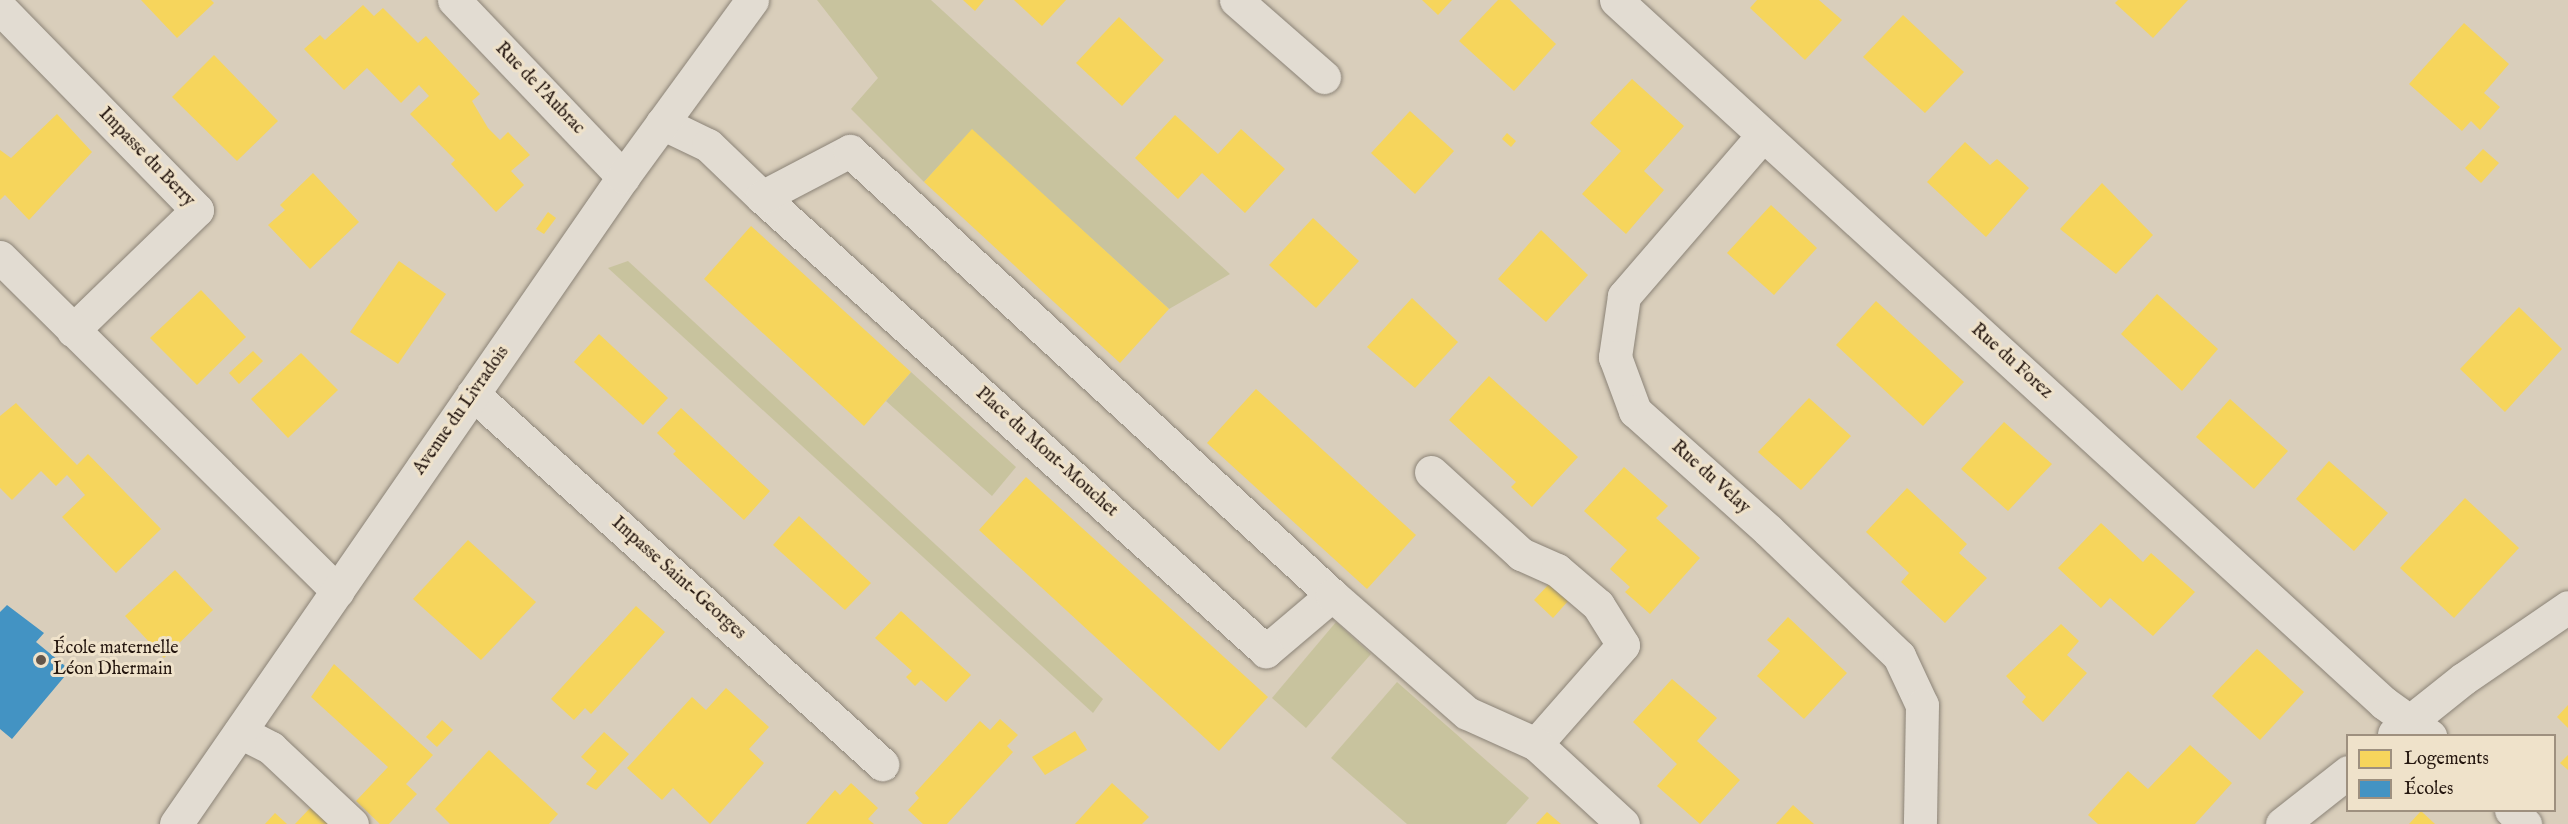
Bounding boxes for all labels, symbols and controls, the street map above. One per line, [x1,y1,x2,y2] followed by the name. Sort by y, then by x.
[490,39,588,139] street label: Rue de l'Aubrac
[93,104,199,212] street label: Impasse du Berry
[1966,320,2056,404] street label: Rue du Forez
[410,343,514,479] street label: Avenue du Livradois
[971,384,1121,522] street label: Place du Mont-Mouchet
[1666,437,1754,519] street label: Rue du Velay
[606,513,750,645] street label: Impasse Saint-Georges
[53,639,178,682] place label: École maternelle Léon Dhermain
[34,653,48,667] marker: École maternelle Léon Dhermain
[2346,734,2556,812] legend
[2404,748,2489,771] text: Logements
[2404,778,2453,801] text: Écoles

